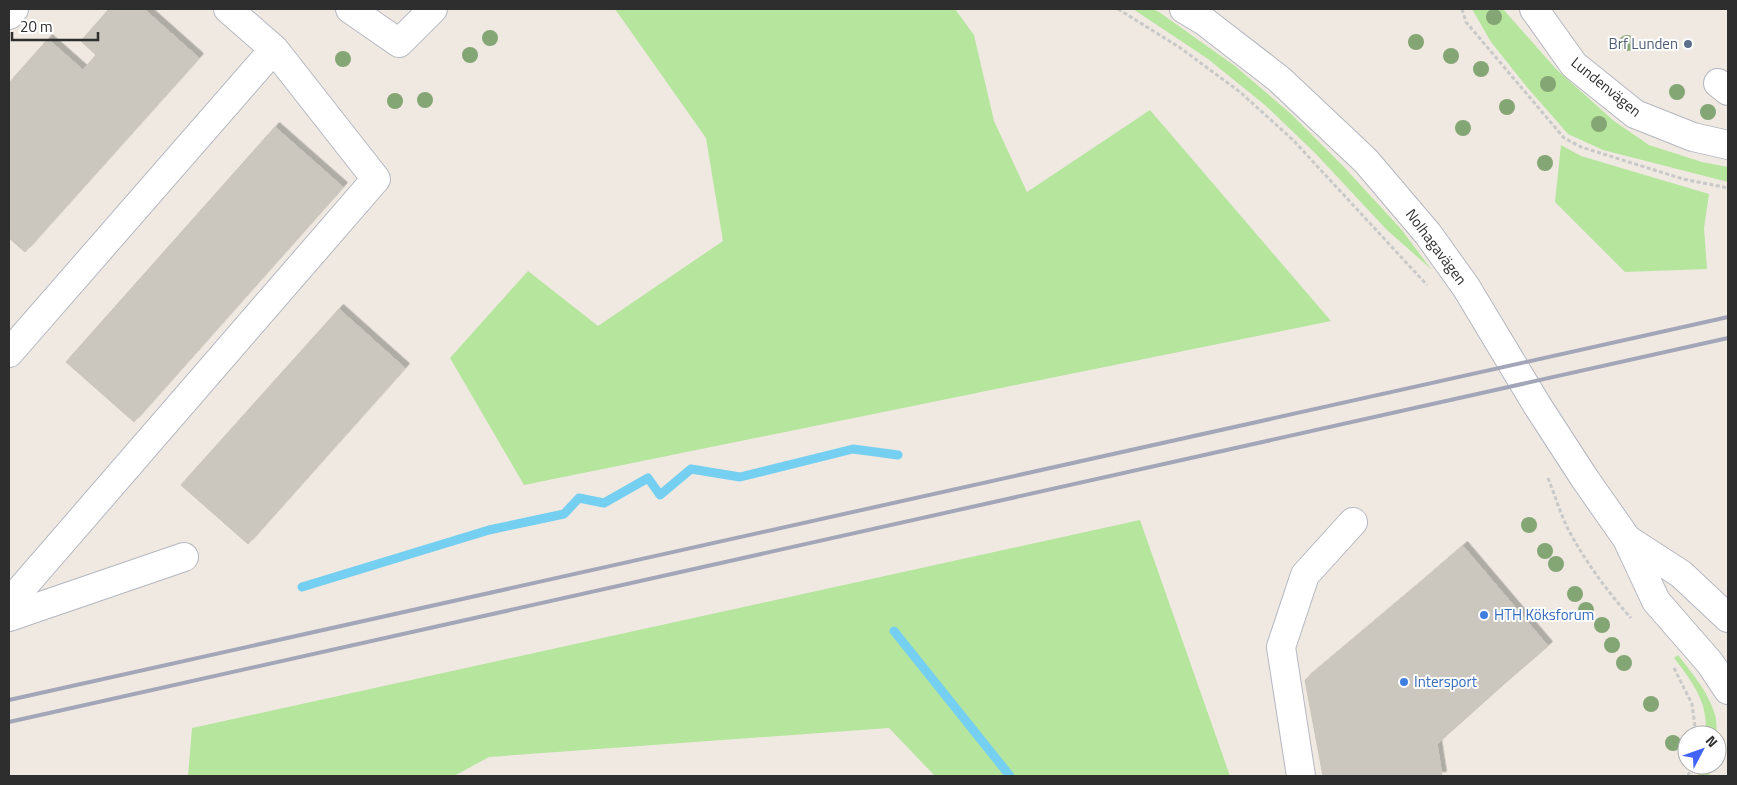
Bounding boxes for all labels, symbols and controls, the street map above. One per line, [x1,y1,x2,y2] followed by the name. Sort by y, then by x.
[12,10,99,42] scale bar
[20,15,53,38] text: 20 m
[1609,32,1678,55] place label: Brf Lunden
[1682,38,1694,50] marker: Brf Lunden
[1566,51,1646,122] street label: Lundenvägen
[1400,204,1473,290] street label: Nolhagavägen
[1494,603,1594,626] place label: HTH Köksforum
[1478,609,1490,621] marker: HTH Köksforum
[1414,670,1478,693] place label: Intersport
[1398,676,1410,688] marker: Intersport
[1677,725,1727,775] north arrow
[1701,731,1723,752] text: N

